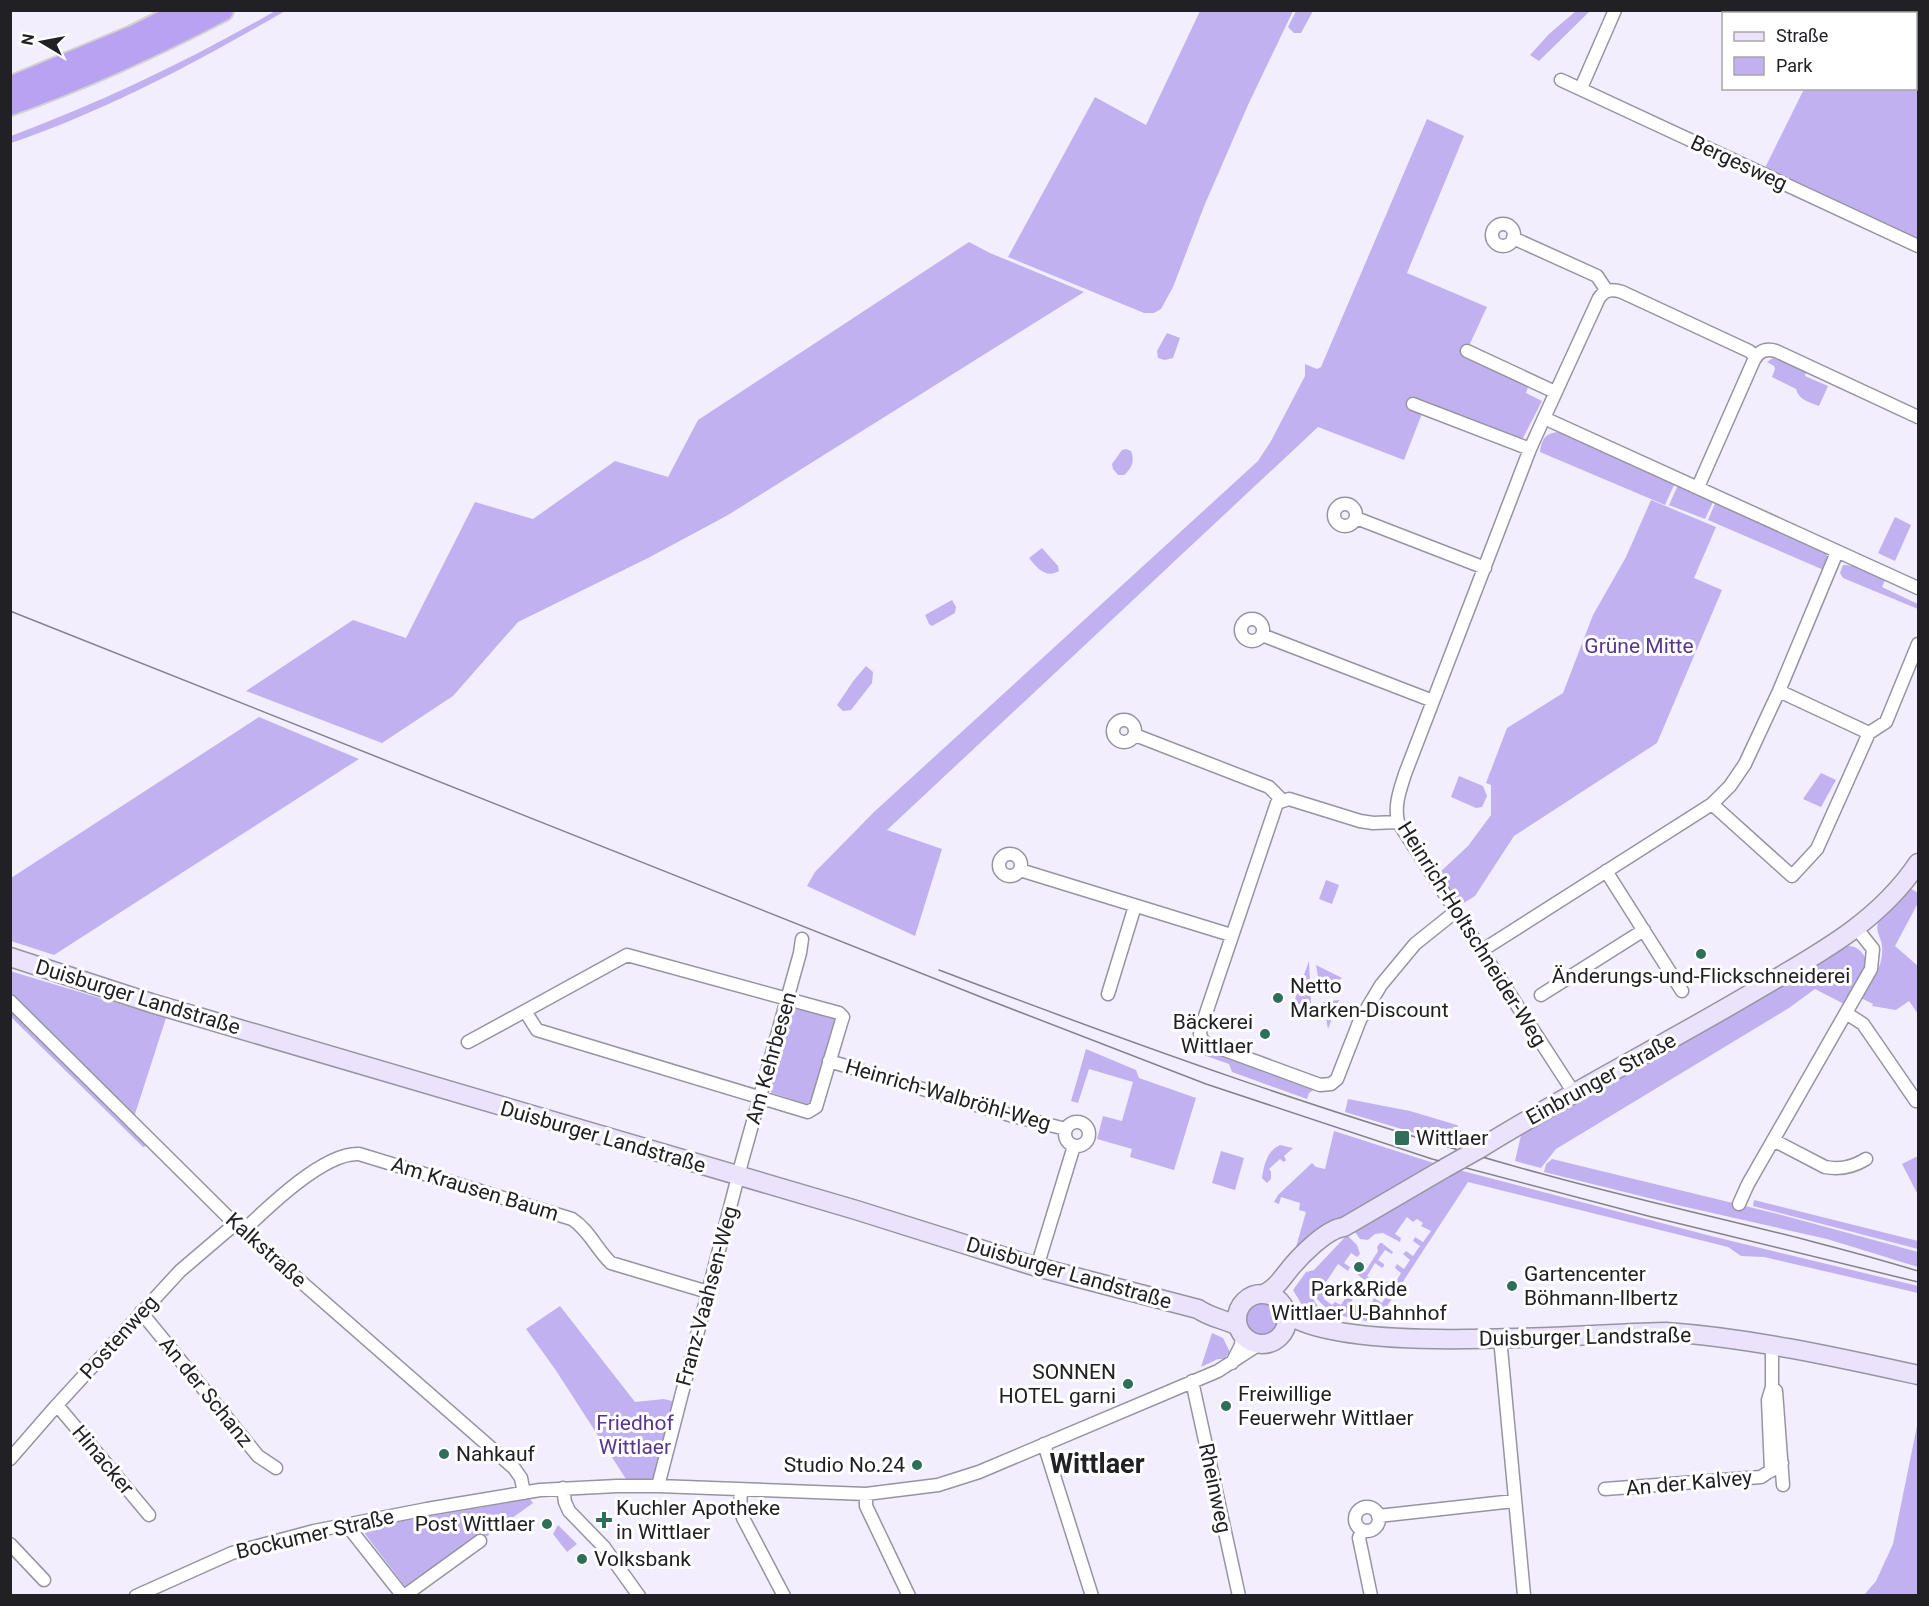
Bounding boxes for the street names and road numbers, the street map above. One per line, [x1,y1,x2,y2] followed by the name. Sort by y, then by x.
[1687,130,1791,196] street label: Bergesweg
[1393,817,1551,1051] street label: Heinrich-Holtschneider-Weg
[33,954,243,1040] street label: Duisburger Landstraße
[741,989,801,1127] street label: Am Kehrbesen
[1522,1028,1680,1130] street label: Einbrunger Straße
[842,1054,1054,1136] street label: Heinrich-Walbröhl-Weg
[498,1096,708,1178] street label: Duisburger Landstraße
[389,1152,561,1226] street label: Am Krausen Baum
[671,1203,743,1389] street label: Franz-Vaahsen-Weg
[221,1208,311,1292] street label: Kalkstraße
[964,1232,1174,1314] street label: Duisburger Landstraße
[75,1290,163,1384] street label: Postenweg
[1479,1323,1691,1351] street label: Duisburger Landstraße
[154,1332,258,1452] street label: An der Schanz
[67,1421,139,1499] street label: Hinacker
[1194,1441,1236,1535] street label: Rheinweg
[1625,1466,1753,1500] street label: An der Kalvey
[234,1504,396,1564] street label: Bockumer Straße

